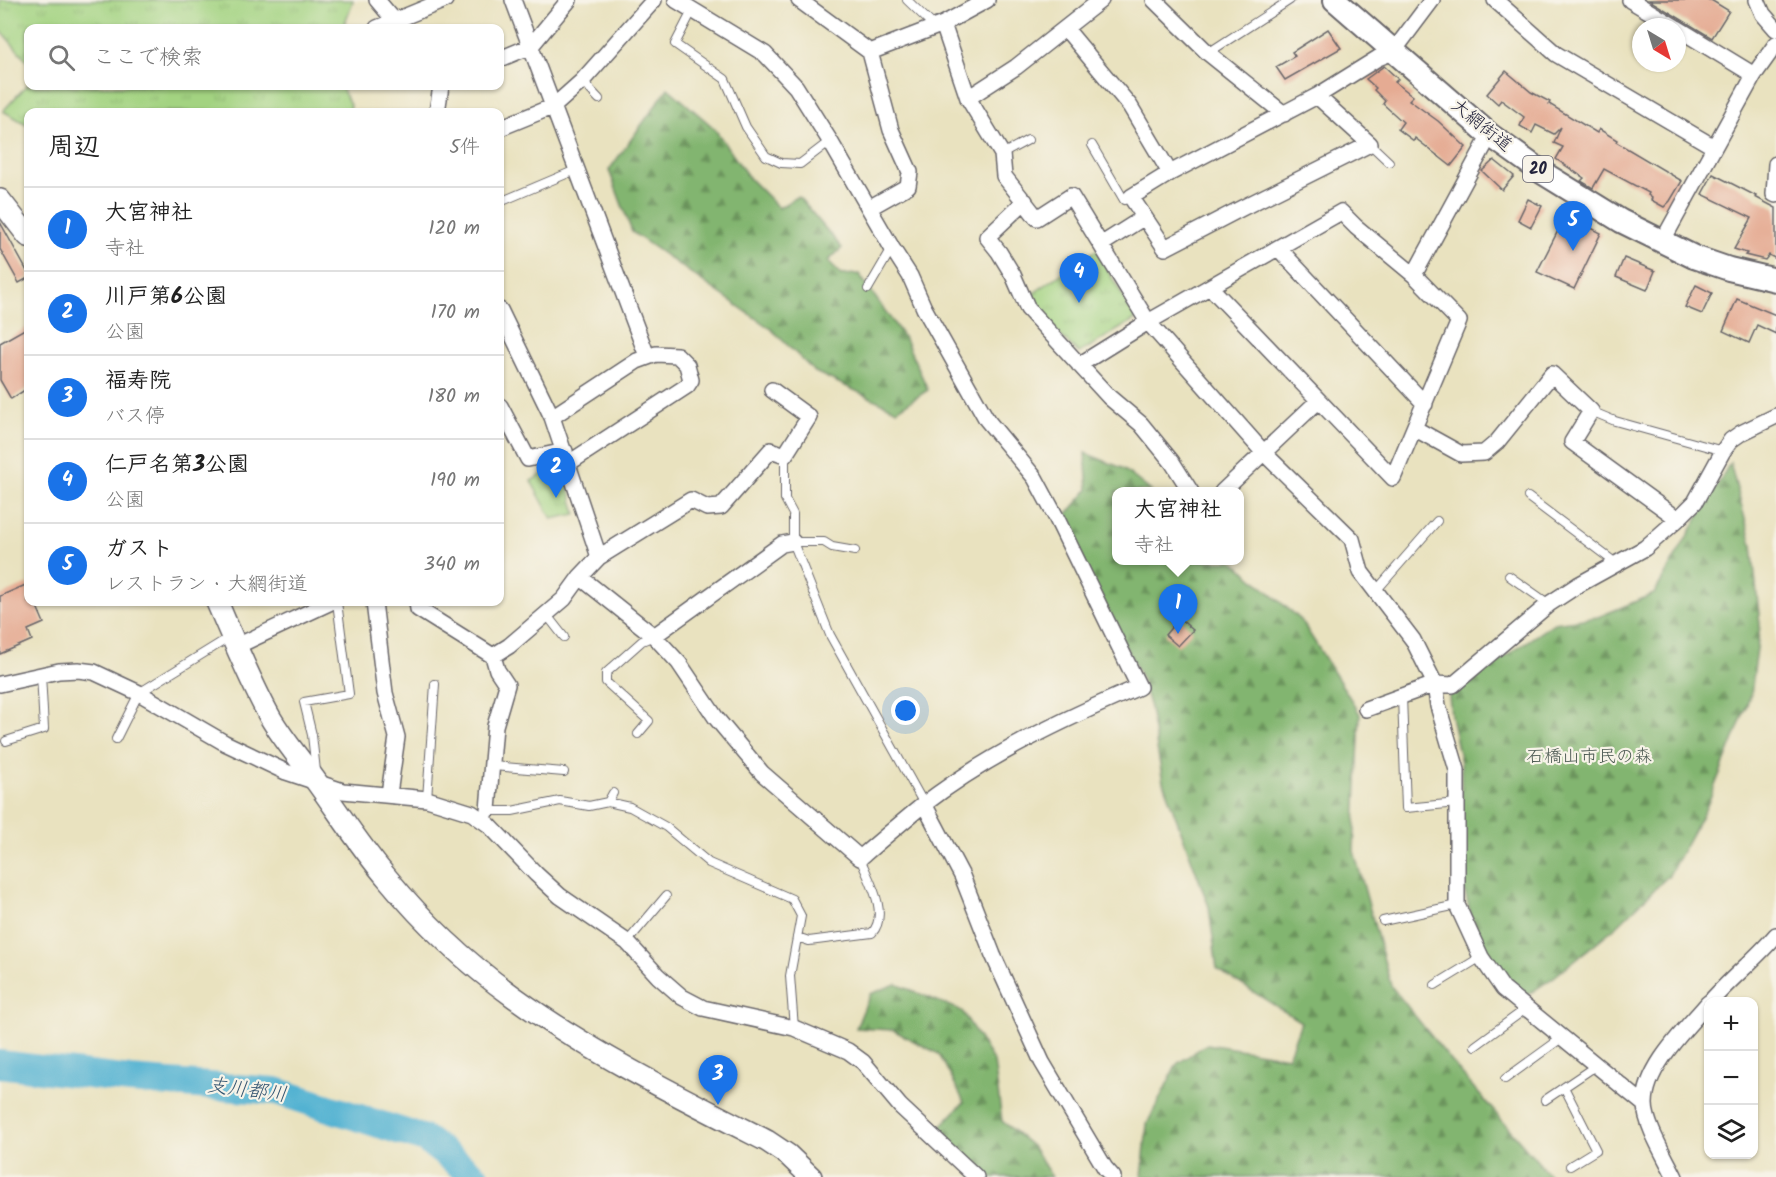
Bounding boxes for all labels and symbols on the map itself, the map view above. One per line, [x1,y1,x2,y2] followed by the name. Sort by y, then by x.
[1632,18,1686,72] north arrow
[1444,92,1518,160] street label: 大網街道
[1523,156,1553,182] road number: 20
[1554,202,1592,251] pin: 5
[1060,254,1098,303] pin: 4
[536,448,576,498] pin: 2
[1158,584,1198,634] pin: 1
[891,696,920,725] your location
[1526,743,1652,772] park label: 石橋山市民の森
[698,1056,738,1105] pin: 3
[205,1070,289,1112] water label: 支川都川

